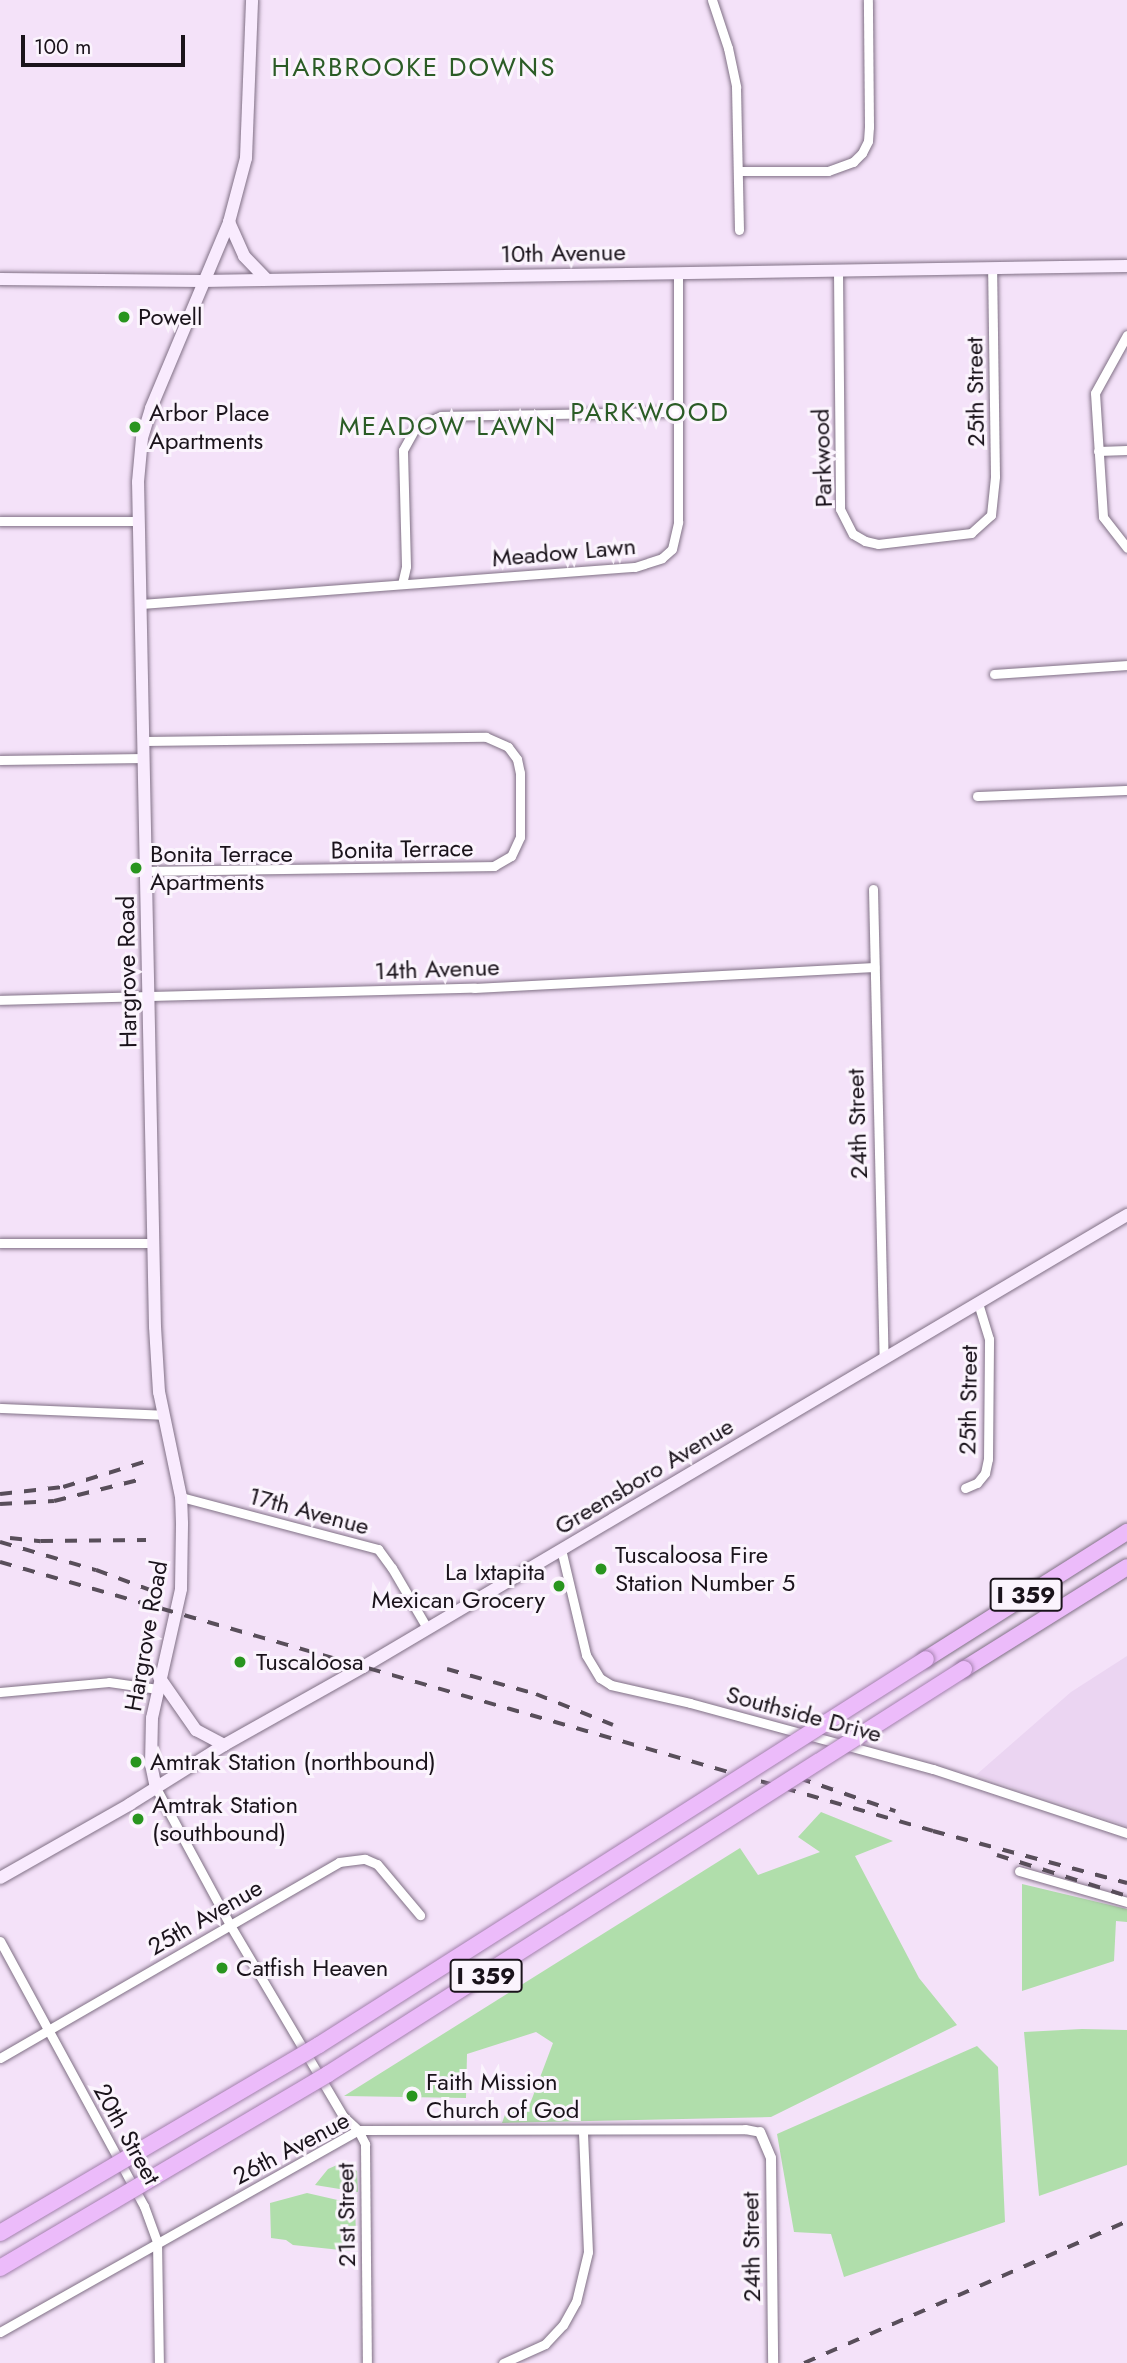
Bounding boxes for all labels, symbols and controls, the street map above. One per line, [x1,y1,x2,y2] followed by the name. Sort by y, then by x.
[24,21,189,65] scale bar
[34,32,91,62] text: 100 m
[273,52,555,84] district label: HARBROOKE DOWNS
[500,238,626,268] street label: 10th Avenue
[138,303,203,331] place label: Powell
[116,309,132,325] marker: Powell
[960,337,990,447] street label: 25th Street
[571,397,729,429] district label: PARKWOOD
[149,399,269,455] place label: Arbor Place Apartments
[806,408,838,508] street label: Parkwood
[340,411,556,443] district label: MEADOW LAWN
[127,419,143,435] marker: Arbor Place Apartments
[491,531,637,573] street label: Meadow Lawn
[330,833,474,865] street label: Bonita Terrace
[150,840,293,896] place label: Bonita Terrace Apartments
[128,860,144,876] marker: Bonita Terrace Apartments
[111,896,143,1048] street label: Hargrove Road
[374,952,500,986] street label: 14th Avenue
[841,1068,873,1180] street label: 24th Street
[953,1345,983,1455] street label: 25th Street
[550,1411,738,1541] street label: Greensboro Avenue
[246,1481,372,1541] street label: 17th Avenue
[615,1541,795,1597] place label: Tuscaloosa Fire Station Number 5
[119,1558,173,1714] street label: Hargrove Road
[372,1558,545,1614] place label: La Ixtapita Mexican Grocery
[593,1561,609,1577] marker: Tuscaloosa Fire Station Number 5
[989,1576,1063,1614] road number: I 359
[551,1578,567,1594] marker: La Ixtapita Mexican Grocery
[256,1648,363,1676] place label: Tuscaloosa
[230,1652,250,1672] marker: Tuscaloosa
[723,1679,885,1749] street label: Southside Drive
[150,1748,436,1776] place label: Amtrak Station (northbound)
[128,1754,144,1770] marker: Amtrak Station (northbound)
[152,1791,298,1847] place label: Amtrak Station (southbound)
[130,1811,146,1827] marker: Amtrak Station (southbound)
[143,1873,267,1961] street label: 25th Avenue
[236,1954,388,1982] place label: Catfish Heaven
[449,1956,523,1996] road number: I 359
[214,1960,230,1976] marker: Catfish Heaven
[426,2068,579,2124] place label: Faith Mission Church of God
[88,2079,166,2189] street label: 20th Street
[404,2088,420,2104] marker: Faith Mission Church of God
[228,2105,354,2191] street label: 26th Avenue
[331,2163,361,2267] street label: 21st Street
[736,2192,766,2302] street label: 24th Street

